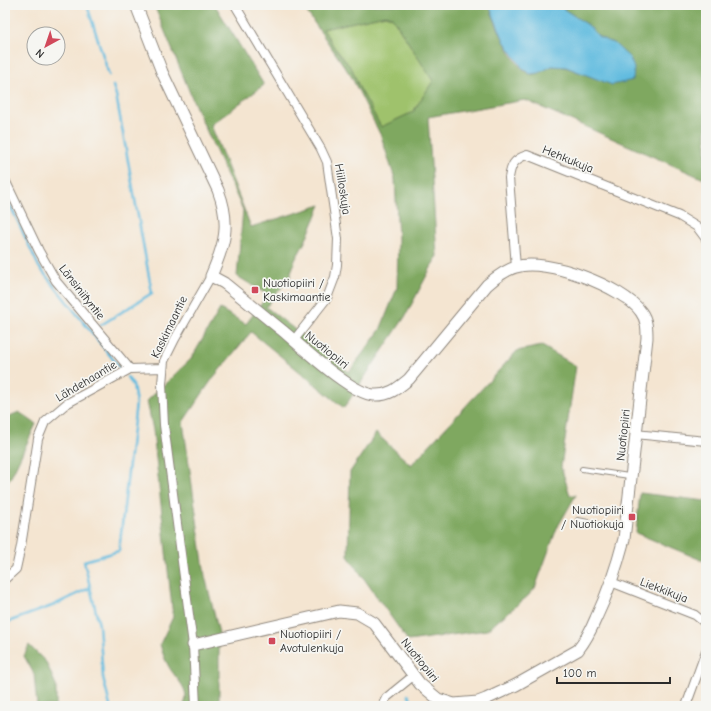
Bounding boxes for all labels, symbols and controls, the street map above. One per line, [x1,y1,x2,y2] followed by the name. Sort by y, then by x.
[26,26,66,66] north arrow
[33,46,47,61] text: N
[540,142,596,176] street label: Hehkukuja
[332,162,354,216] street label: Hiilloskuja
[56,262,108,322] street label: Länsiniityntie
[263,276,331,304] place label: Nuotiopiiri / Kaskimaantie
[250,285,260,295] marker: Nuotiopiiri / Kaskimaantie
[148,294,190,360] street label: Kaskimaantie
[302,328,352,372] street label: Nuotiopiiri
[53,357,119,405] street label: Lähdehaantie
[613,408,633,462] street label: Nuotiopiiri
[561,503,624,531] place label: Nuotiopiiri / Nuotiokuja
[627,512,637,522] marker: Nuotiopiiri / Nuotiokuja
[638,574,690,606] street label: Liekkikuja
[280,627,344,655] place label: Nuotiopiiri / Avotulenkuja
[398,635,442,685] street label: Nuotiopiiri
[267,636,277,646] marker: Nuotiopiiri / Avotulenkuja
[557,659,670,685] scale bar
[563,666,596,680] text: 100 m

